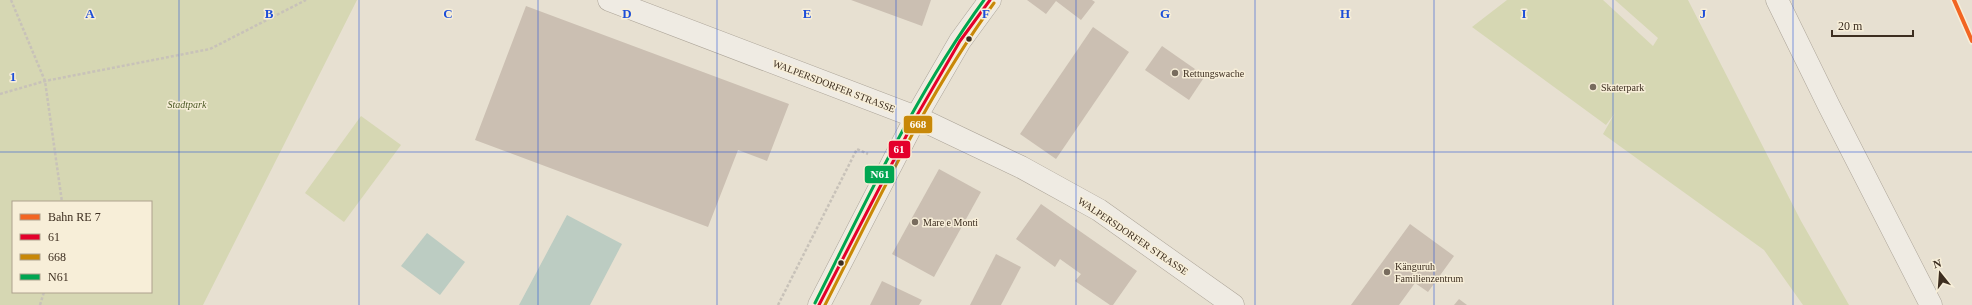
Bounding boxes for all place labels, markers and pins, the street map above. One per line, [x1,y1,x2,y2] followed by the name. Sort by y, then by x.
[964,34,974,44] unlabelled marker
[1170,68,1180,78] marker: Rettungswache
[1183,68,1245,79] place label: Rettungswache
[1588,82,1598,92] marker: Skaterpark
[1601,82,1644,93] place label: Skaterpark
[910,217,920,227] marker: Mare e Monti
[923,217,978,228] place label: Mare e Monti
[836,258,846,268] unlabelled marker
[1395,261,1464,284] place label: Känguruh Familienzentrum
[1382,267,1392,277] marker: Känguruh Familienzentrum

